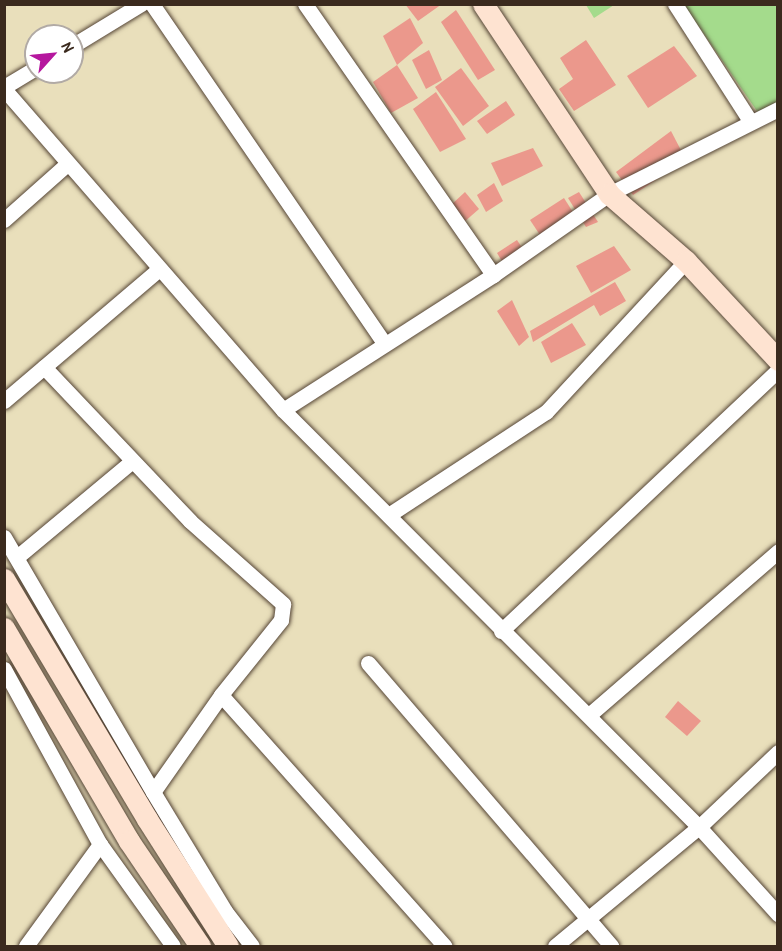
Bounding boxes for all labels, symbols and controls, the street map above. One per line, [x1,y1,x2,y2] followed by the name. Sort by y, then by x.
[24,24,84,84] north arrow
[57,38,80,56] text: N

